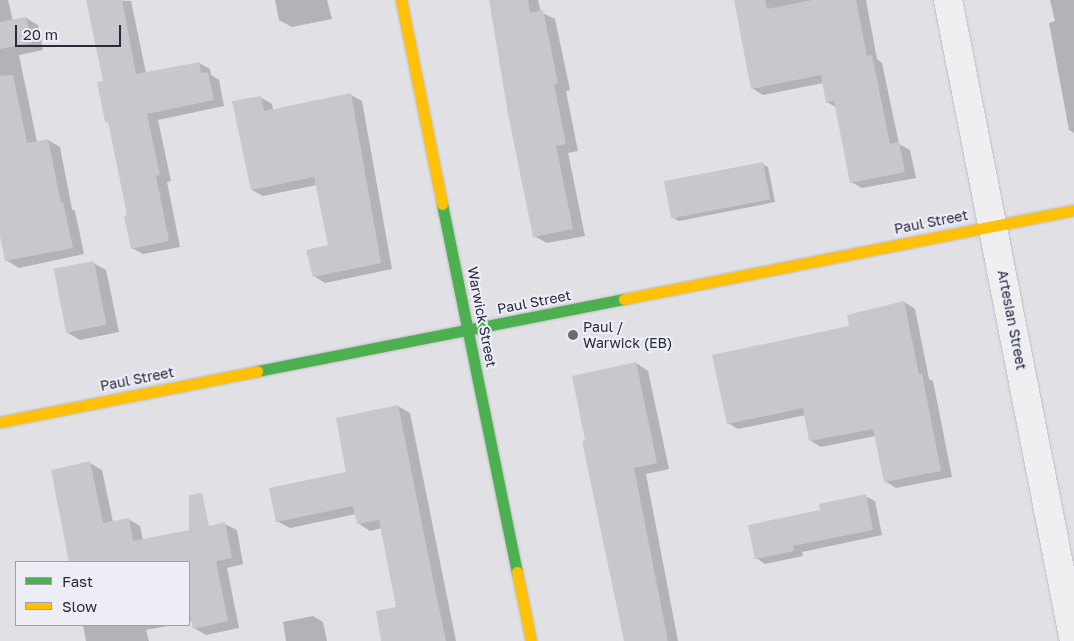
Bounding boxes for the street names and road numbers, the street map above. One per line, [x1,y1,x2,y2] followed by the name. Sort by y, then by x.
[893,207,969,237] street label: Paul Street
[464,265,500,369] street label: Warwick Street
[994,269,1030,371] street label: Artesian Street
[496,287,572,317] street label: Paul Street
[99,364,175,394] street label: Paul Street

